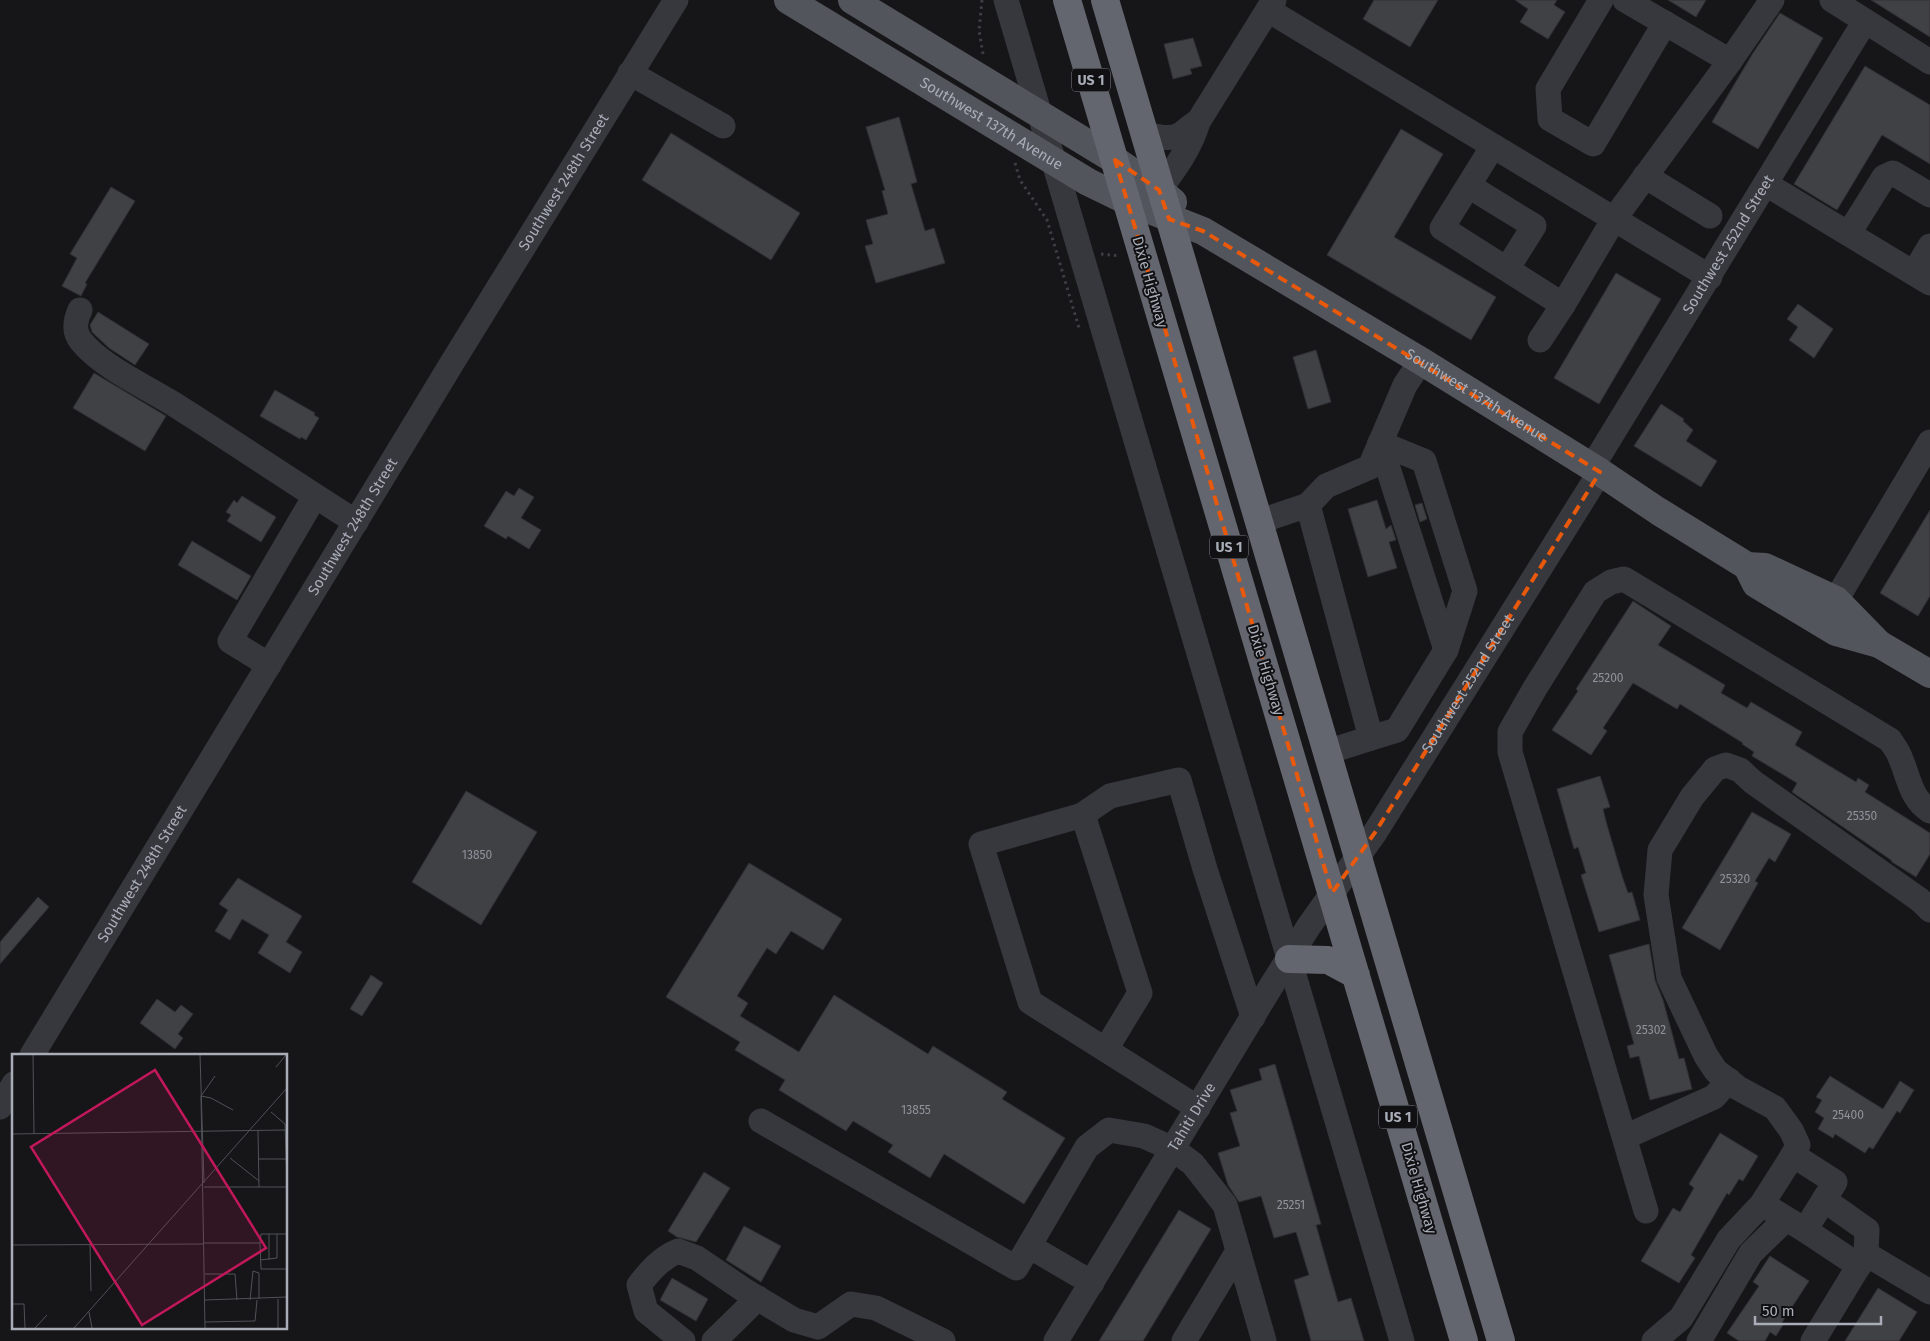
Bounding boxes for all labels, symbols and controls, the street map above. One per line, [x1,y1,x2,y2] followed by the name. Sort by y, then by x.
[1072,68,1110,92] road number: US 1
[917,73,1066,174] street label: Southwest 137th Avenue
[515,110,613,254] street label: Southwest 248th Street
[1679,171,1778,317] street label: Southwest 252nd Street
[1128,234,1172,330] street label: Dixie Highway
[1402,345,1551,446] street label: Southwest 137th Avenue
[304,454,402,599] street label: Southwest 248th Street
[1210,536,1248,558] road number: US 1
[1418,610,1518,756] street label: Southwest 252nd Street
[1244,622,1289,718] street label: Dixie Highway
[1592,671,1624,685] house number: 25200
[93,801,191,946] street label: Southwest 248th Street
[1847,809,1878,823] house number: 25350
[462,848,493,862] house number: 13850
[1720,872,1750,886] house number: 25320
[1636,1023,1666,1037] house number: 25302
[12,1054,288,1328] inset map
[1164,1079,1219,1155] street label: Tahiti Drive
[901,1103,931,1117] house number: 13855
[1379,1106,1417,1128] road number: US 1
[1832,1108,1864,1122] house number: 25400
[1397,1140,1441,1236] street label: Dixie Highway
[1277,1198,1305,1212] house number: 25251
[1755,1294,1881,1326] scale bar
[1762,1302,1795,1320] text: 50 m

